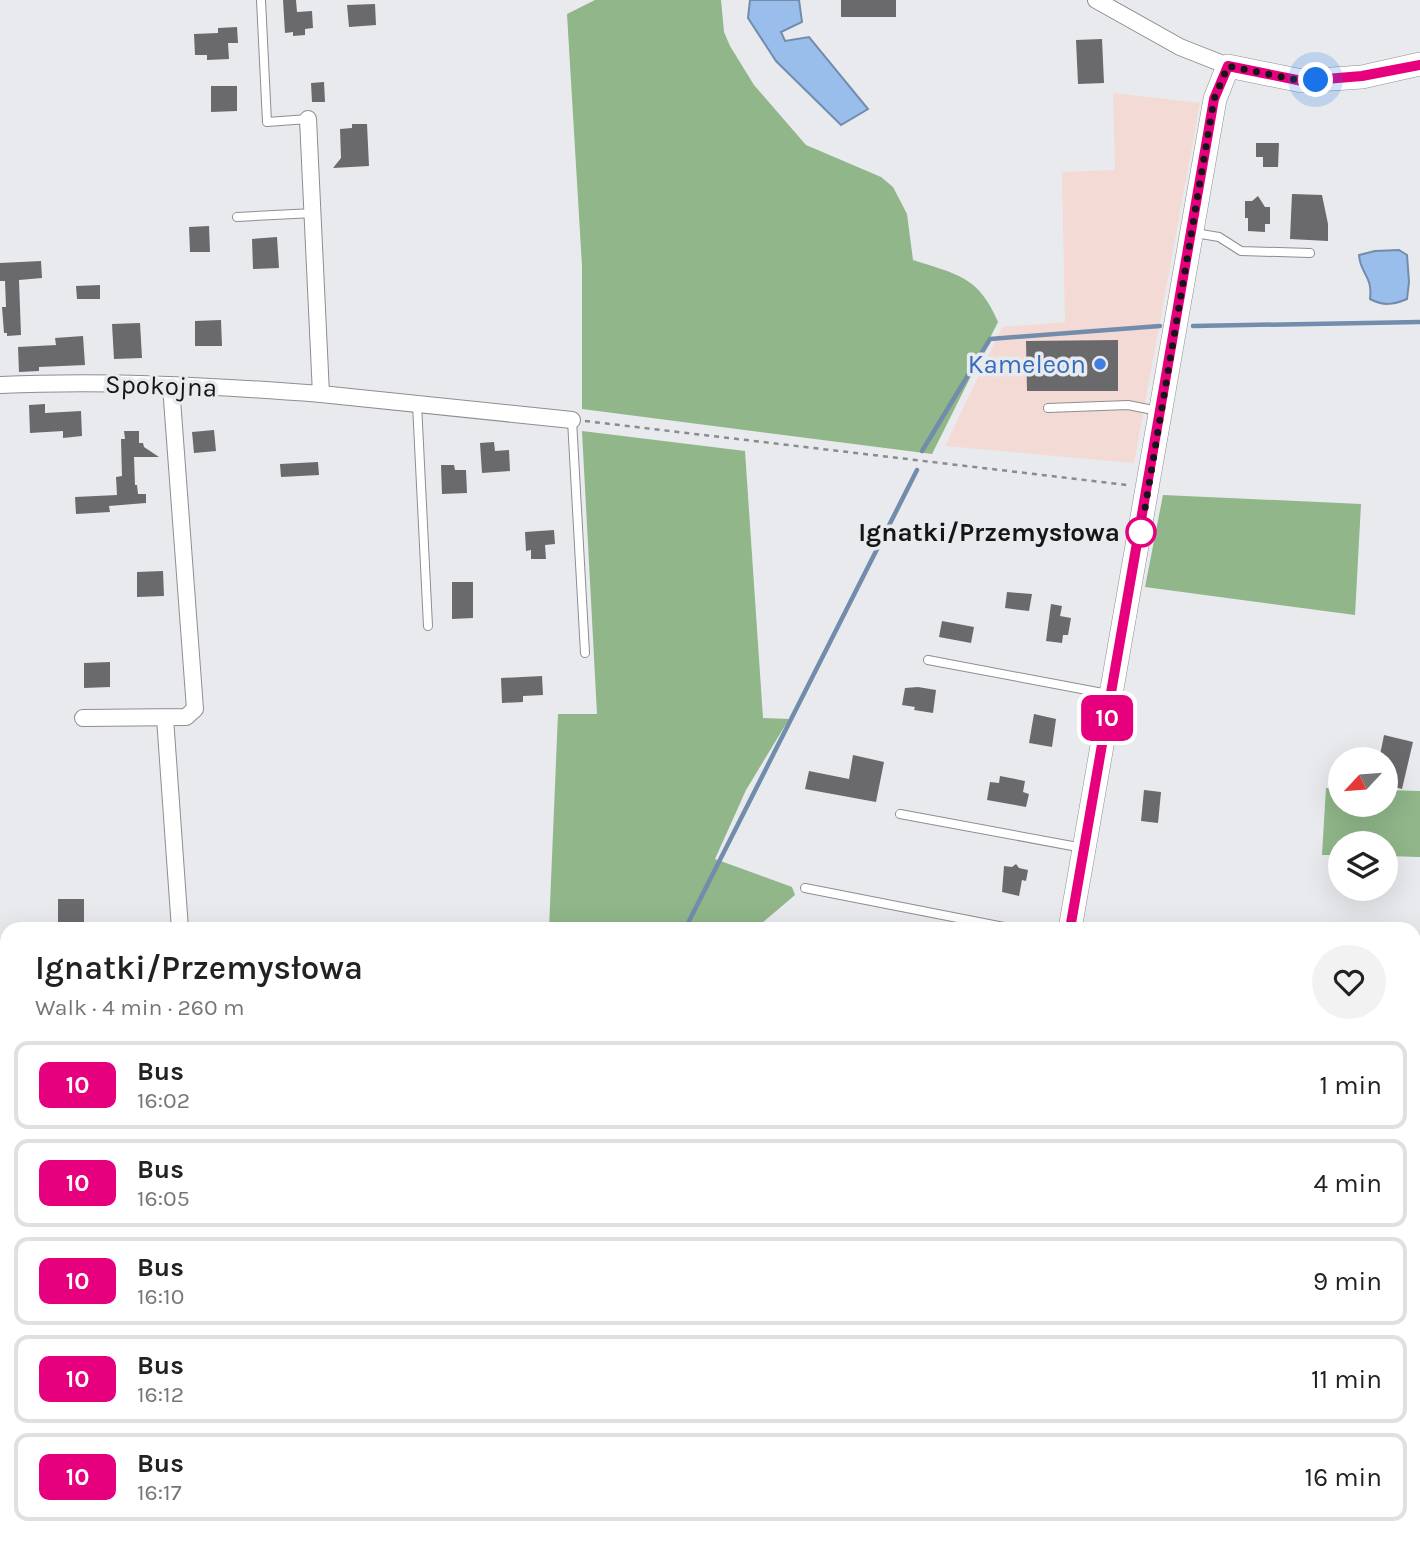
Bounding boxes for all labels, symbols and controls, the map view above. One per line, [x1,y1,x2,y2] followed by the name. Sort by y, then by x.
[1298,62,1333,97] your location
[968,349,1086,380] place label: Kameleon
[1092,356,1108,372] marker: Kameleon
[104,369,218,403] street label: Spokojna
[858,517,1120,548] place label: Ignatki/Przemysłowa
[1126,517,1156,547] marker: Ignatki/Przemysłowa
[1076,695,1138,741] line badge: 10
[1095,704,1119,732] text: 10
[1328,747,1398,817] north arrow
[1328,747,1398,901] map controls
[1328,831,1398,901] button: layers
[1312,945,1386,1019] button: heart
[35,949,363,987] text: Ignatki/Przemysłowa
[35,994,245,1021] text: Walk · 4 min · 260 m
[137,1056,184,1087] text: Bus
[1319,1070,1382,1101] text: 1 min
[66,1071,89,1099] text: 10
[137,1087,190,1114] text: 16:02
[137,1154,184,1185] text: Bus
[1314,1168,1382,1199] text: 4 min
[66,1169,89,1197] text: 10
[137,1185,190,1212] text: 16:05
[137,1252,184,1283] text: Bus
[1313,1266,1382,1297] text: 9 min
[66,1267,89,1295] text: 10
[137,1283,184,1310] text: 16:10
[137,1350,184,1381] text: Bus
[1311,1364,1382,1395] text: 11 min
[66,1365,89,1393] text: 10
[137,1381,184,1408] text: 16:12
[137,1448,184,1479] text: Bus
[1305,1462,1382,1493] text: 16 min
[66,1463,89,1491] text: 10
[137,1479,181,1506] text: 16:17

